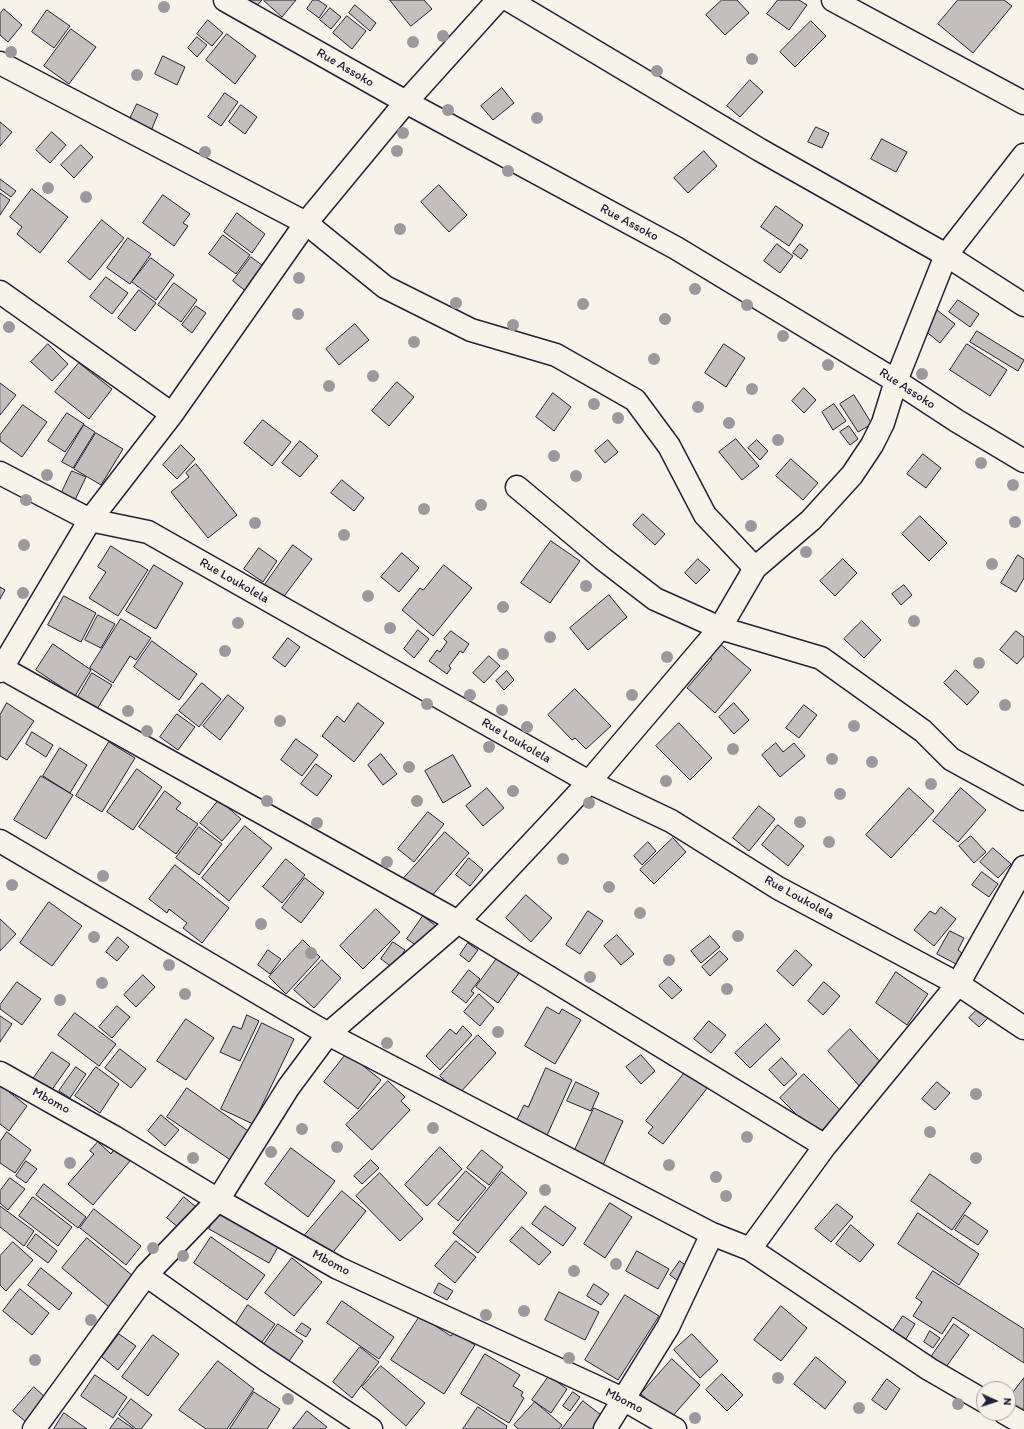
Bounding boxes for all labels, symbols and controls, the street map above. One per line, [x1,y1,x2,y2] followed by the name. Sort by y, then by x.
[313,45,377,91] street label: Rue Assoko
[597,201,661,245] street label: Rue Assoko
[876,365,938,413] street label: Rue Assoko
[196,555,272,607] street label: Rue Loukolela
[478,715,554,767] street label: Rue Loukolela
[761,872,837,924] street label: Rue Loukolela
[29,1084,73,1118] street label: Mbomo
[309,1247,353,1279] street label: Mbomo
[976,1381,1016,1421] north arrow
[602,1385,646,1417] street label: Mbomo
[1001,1398,1014,1406] text: N

